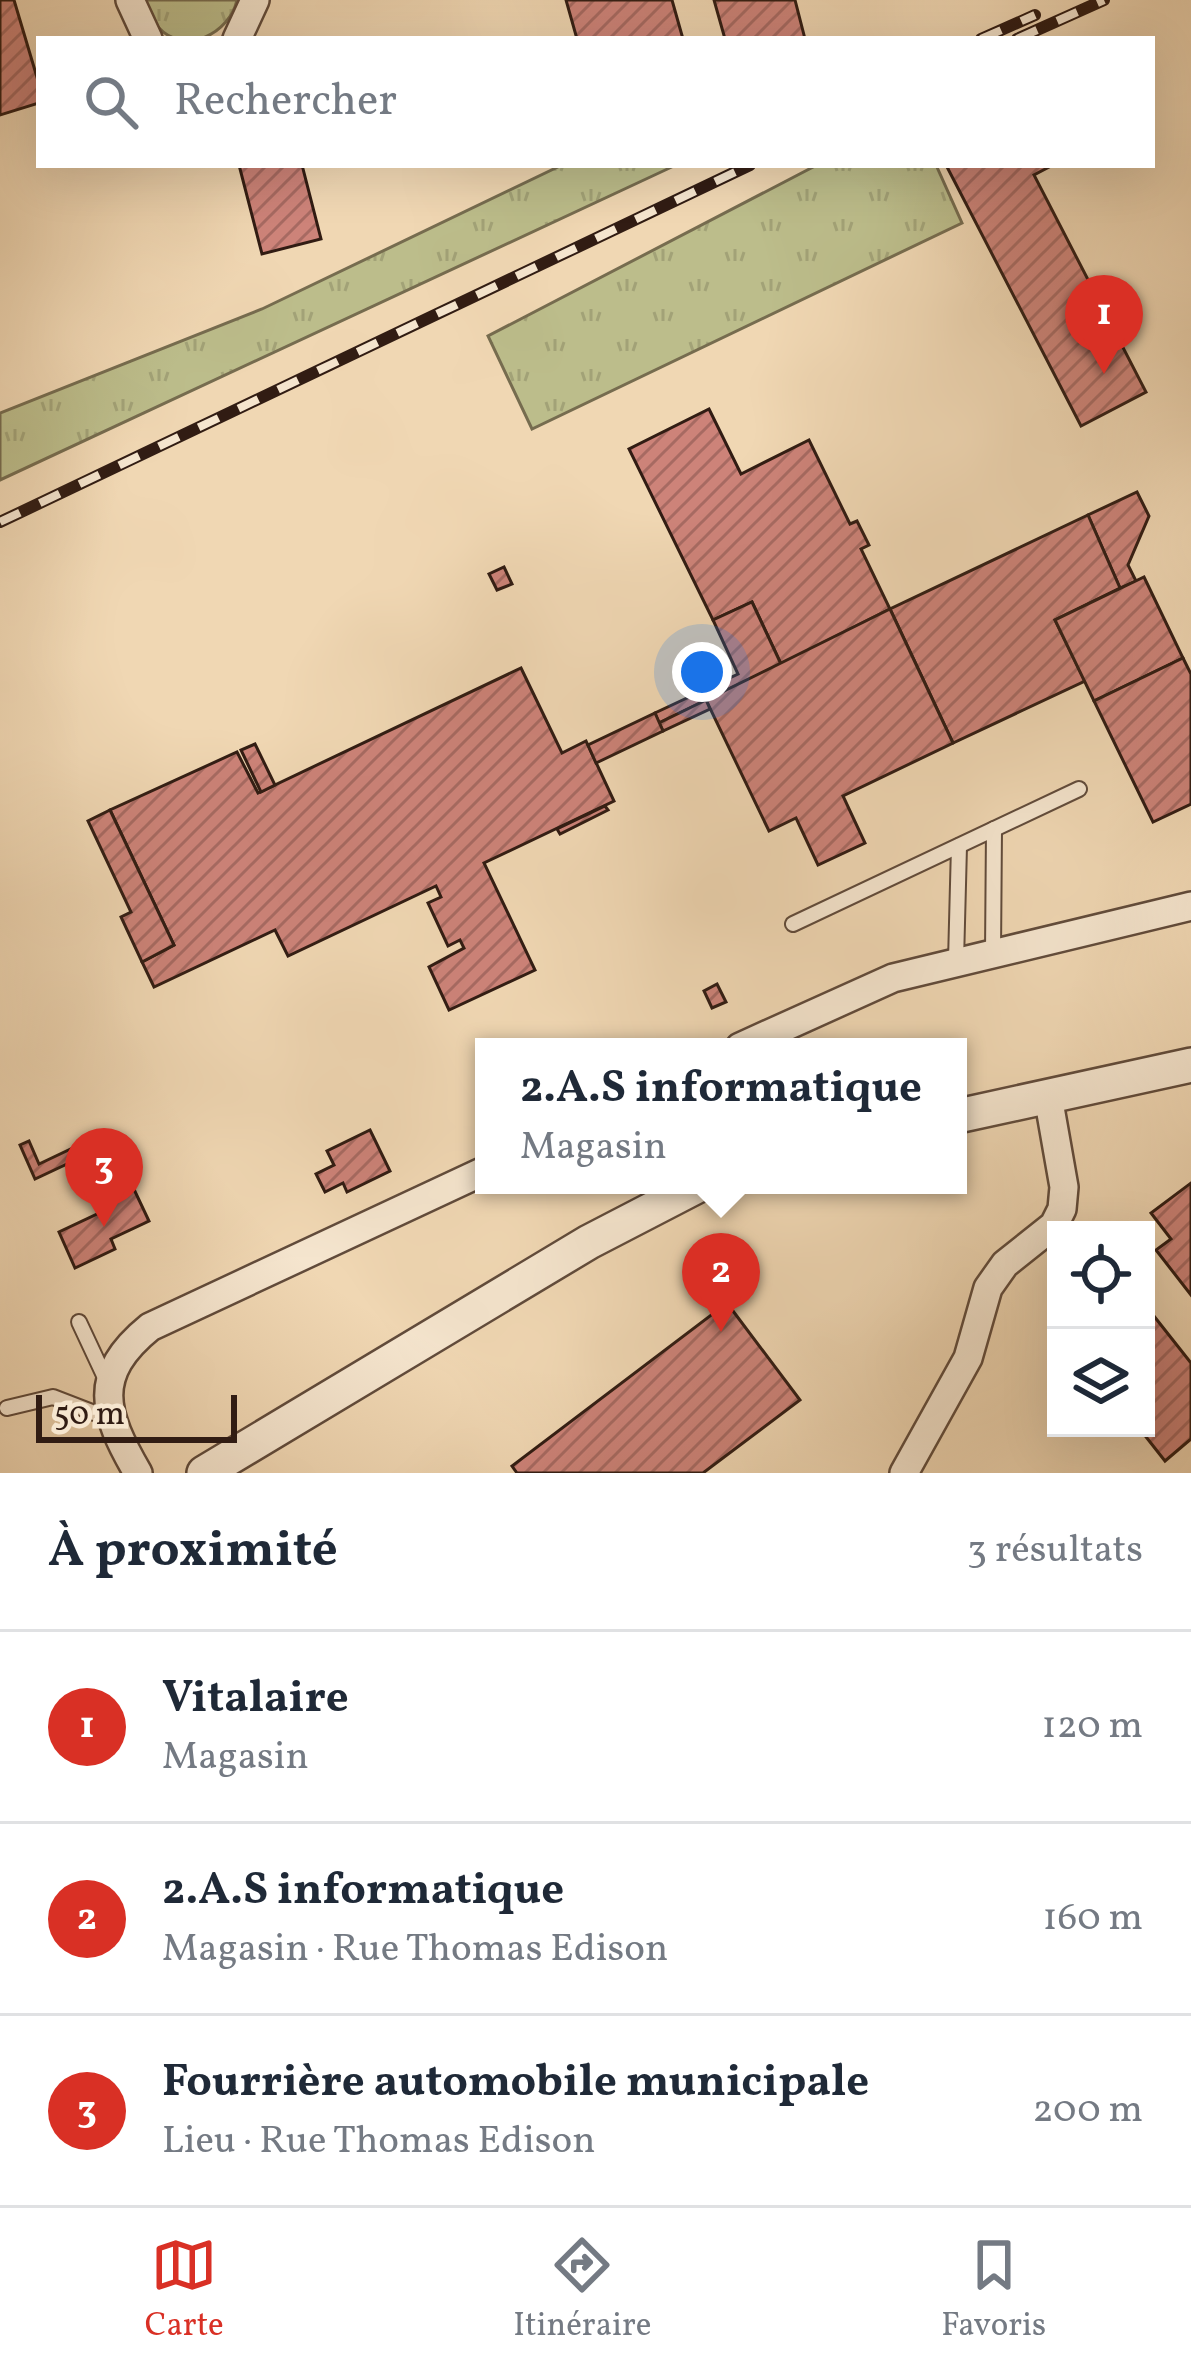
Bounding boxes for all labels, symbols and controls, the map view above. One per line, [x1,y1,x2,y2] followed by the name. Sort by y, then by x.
[36,36,1155,168] search box
[78,69,144,135] icon: search
[174,71,397,134] text: Rechercher
[1065,275,1143,374] pin: 1
[672,642,732,702] your location
[475,1038,967,1194] popup
[520,1058,922,1121] text: 2.A.S informatique
[520,1121,667,1175] text: Magasin
[65,1128,143,1227] pin: 3
[1047,1221,1155,1437] map controls
[1047,1221,1155,1329] button: locate
[682,1233,760,1332] pin: 2
[1047,1329,1155,1437] button: layers
[36,1389,237,1442] scale bar
[54,1393,125,1439] text: 50 m
[48,1516,338,1587] text: À proximité
[967,1524,1143,1578] text: 3 résultats
[162,1668,349,1731] text: Vitalaire
[79,1700,95,1754] text: 1
[1042,1700,1143,1754] text: 120 m
[162,1731,309,1785] text: Magasin
[162,1860,564,1923] text: 2.A.S informatique
[77,1892,97,1946] text: 2
[1042,1892,1143,1946] text: 160 m
[162,1923,668,1977] text: Magasin · Rue Thomas Edison
[162,2052,869,2115] text: Fourrière automobile municipale
[77,2084,97,2138] text: 3
[1032,2084,1143,2138] text: 200 m
[162,2115,595,2169] text: Lieu · Rue Thomas Edison
[145,2232,224,2350] tab: Carte
[513,2232,652,2350] tab: Itinéraire
[941,2232,1046,2350] tab: Favoris

